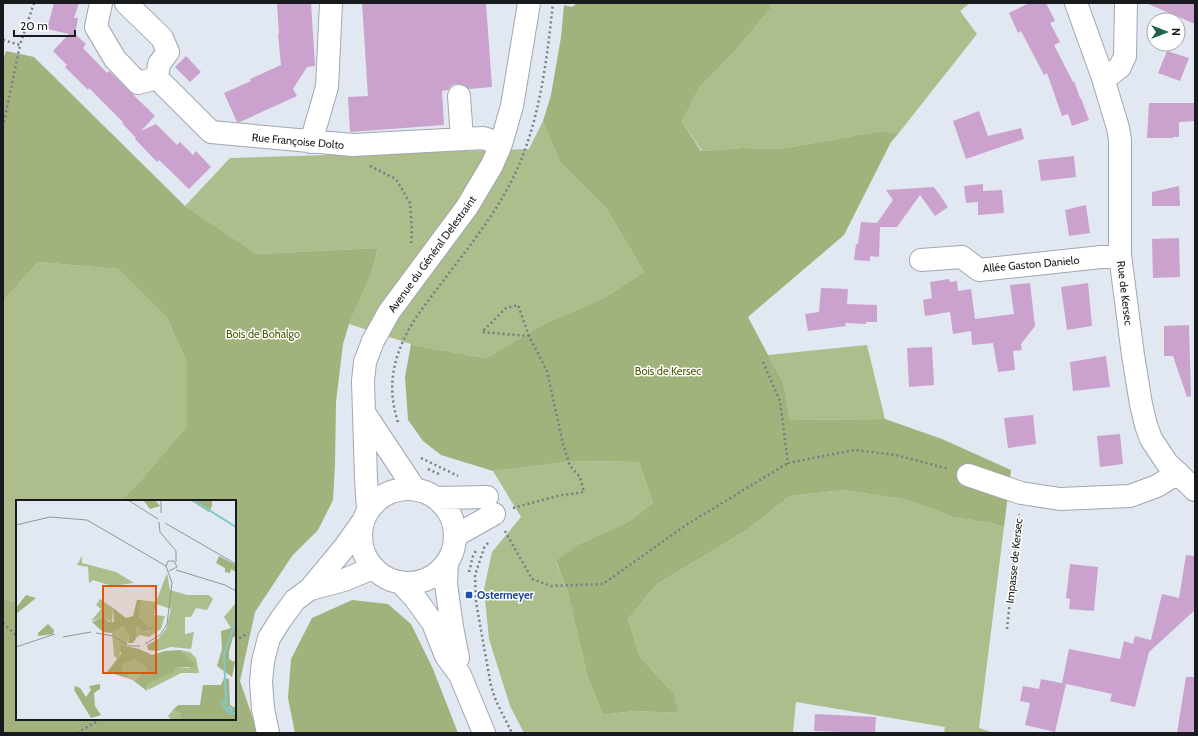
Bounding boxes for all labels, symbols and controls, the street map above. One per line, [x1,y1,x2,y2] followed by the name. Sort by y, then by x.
[14,12,75,38] scale bar
[1146,12,1186,52] north arrow
[20,18,48,33] text: 20 m
[1169,28,1183,36] text: N
[251,130,345,152] street label: Rue Françoise Dolto
[385,193,479,315] street label: Avenue du Général Delestraint
[982,253,1080,275] street label: Allée Gaston Danielo
[1114,260,1136,326] street label: Rue de Kersec
[226,327,300,341] park label: Bois de Bohalgo
[635,364,701,378] park label: Bois de Kersec
[16,500,236,720] inset map
[1003,518,1025,604] street label: Impasse de Kersec
[477,588,534,602] place label: Ostermeyer
[464,590,474,600] marker: Ostermeyer

